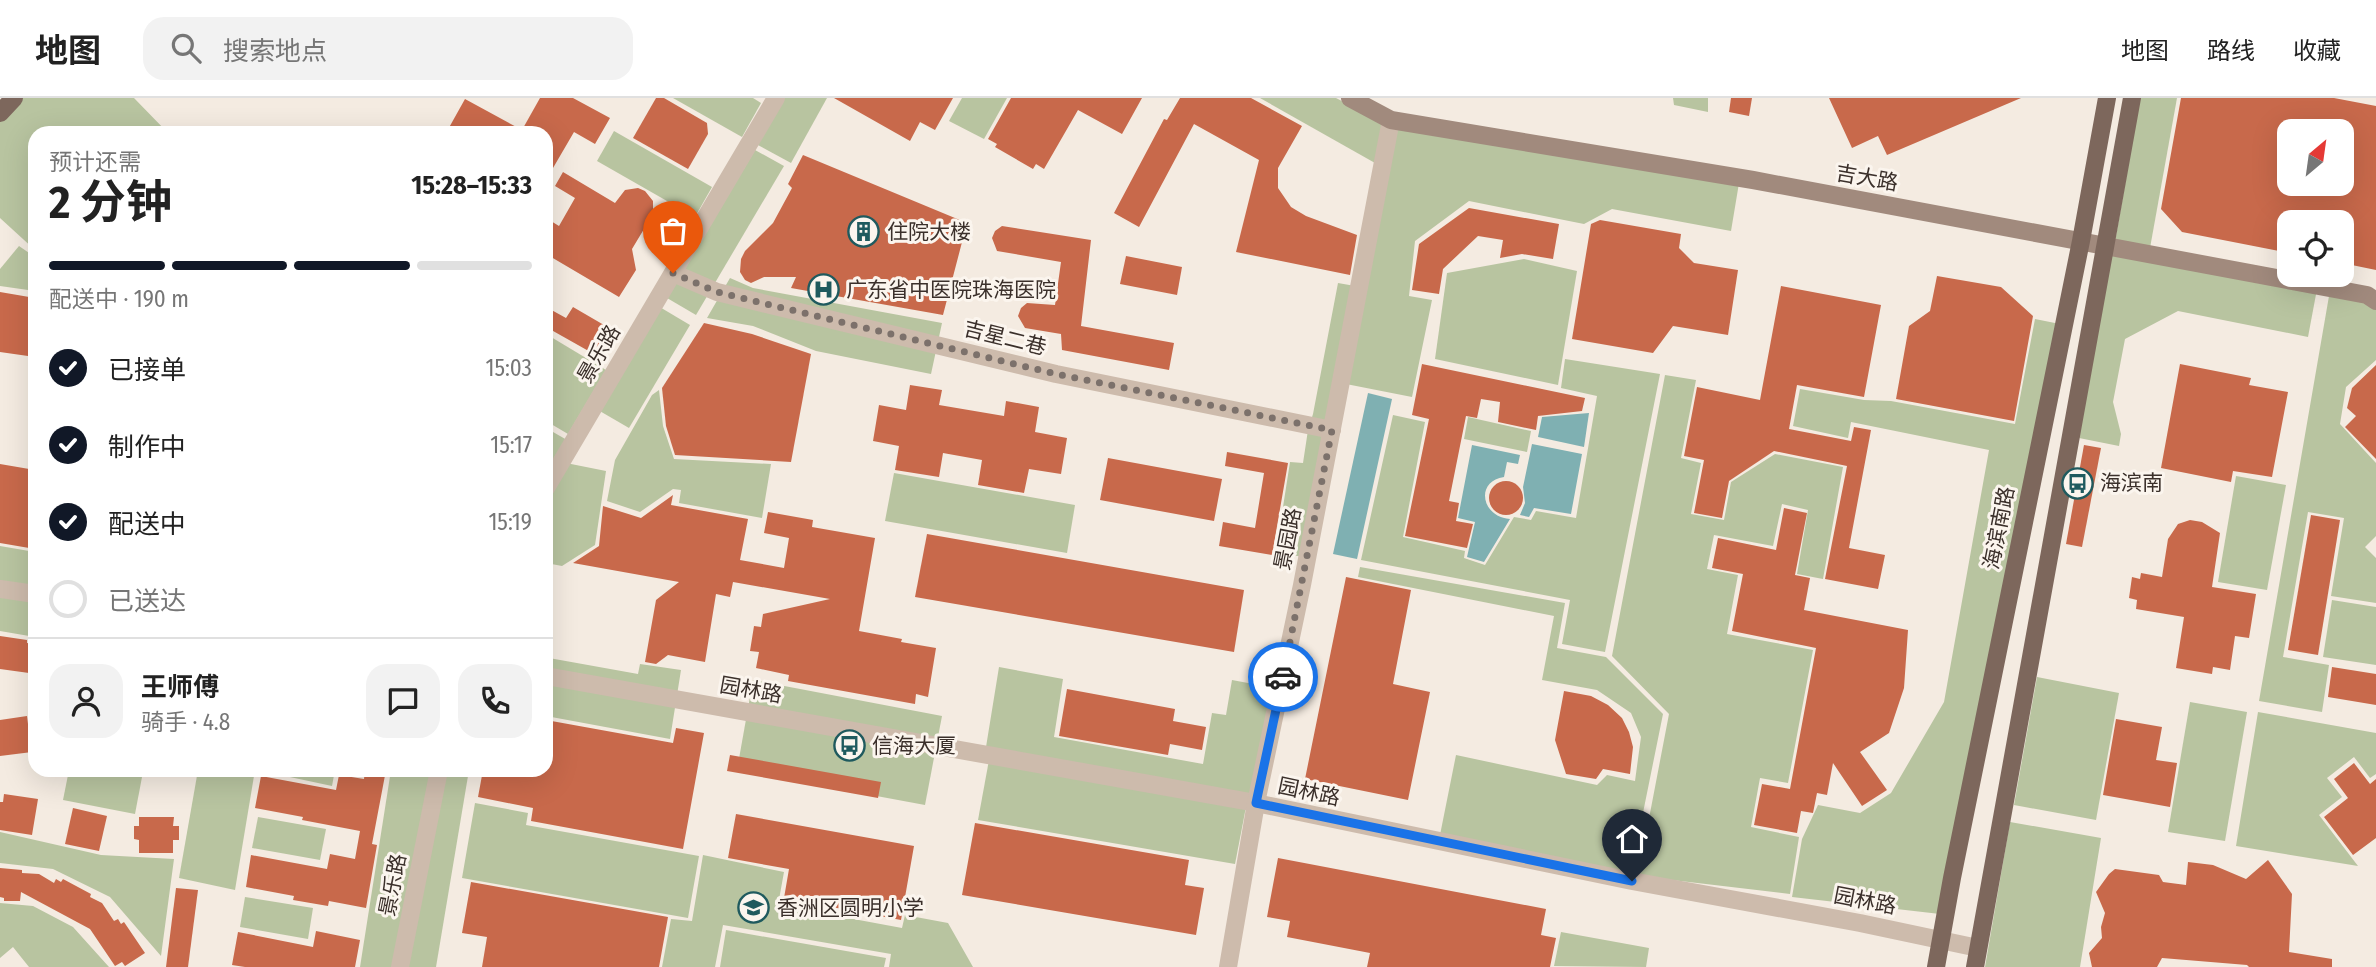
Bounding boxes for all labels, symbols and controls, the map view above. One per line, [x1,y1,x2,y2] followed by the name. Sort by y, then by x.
[143,17,633,80] search box
[167,29,205,67] icon: search
[35,31,101,71] text: 地图
[223,36,327,67] text: 搜索地点
[2121,37,2169,65] text: 地图
[2207,37,2255,65] text: 路线
[2293,37,2341,65] text: 收藏
[2277,119,2354,196] north arrow
[2277,119,2354,287] map controls
[49,148,141,176] text: 预计还需
[1834,160,1900,196] street label: 吉大路
[411,170,532,201] text: 15:28–15:33
[49,175,172,230] text: 2 分钟
[643,201,703,273] pin
[2277,210,2354,287] button: locate
[654,212,692,250] icon: bag
[847,215,881,249] building icon: 住院大楼
[887,219,971,245] place label: 住院大楼
[806,273,840,307] hospital icon: 广东省中医院珠海医院
[846,277,1056,303] place label: 广东省中医院珠海医院
[49,285,189,313] text: 配送中 · 190 m
[961,315,1049,361] street label: 吉星二巷
[572,320,626,388] street label: 景乐路
[49,349,87,387] icon: check
[485,354,532,382] text: 15:03
[108,355,186,386] text: 已接单
[49,426,87,464] icon: check
[490,431,532,459] text: 15:17
[108,432,186,463] text: 制作中
[2060,466,2094,500] bus stop icon: 海滨南
[2100,470,2163,496] place label: 海滨南
[1978,484,2020,572] street label: 海滨南路
[49,503,87,541] icon: check
[1269,506,1307,572] street label: 景园路
[488,508,532,536] text: 15:19
[108,509,186,540] text: 配送中
[108,586,186,617] text: 已送达
[1248,642,1318,712] courier
[1264,658,1302,696] icon: car
[49,664,123,738] button: person
[366,664,440,738] button: chat
[458,664,532,738] button: phone
[141,672,219,703] text: 王师傅
[718,672,784,708] street label: 园林路
[141,708,230,736] text: 骑手 · 4.8
[832,729,866,763] bus stop icon: 信海大厦
[872,733,956,759] place label: 信海大厦
[1275,773,1343,811] street label: 园林路
[1602,809,1662,881] pin
[1613,820,1651,858] icon: home
[374,852,412,918] street label: 景乐路
[1832,882,1898,920] street label: 园林路
[737,891,771,925] school or university icon: 香洲区圆明小学
[777,895,924,921] place label: 香洲区圆明小学

